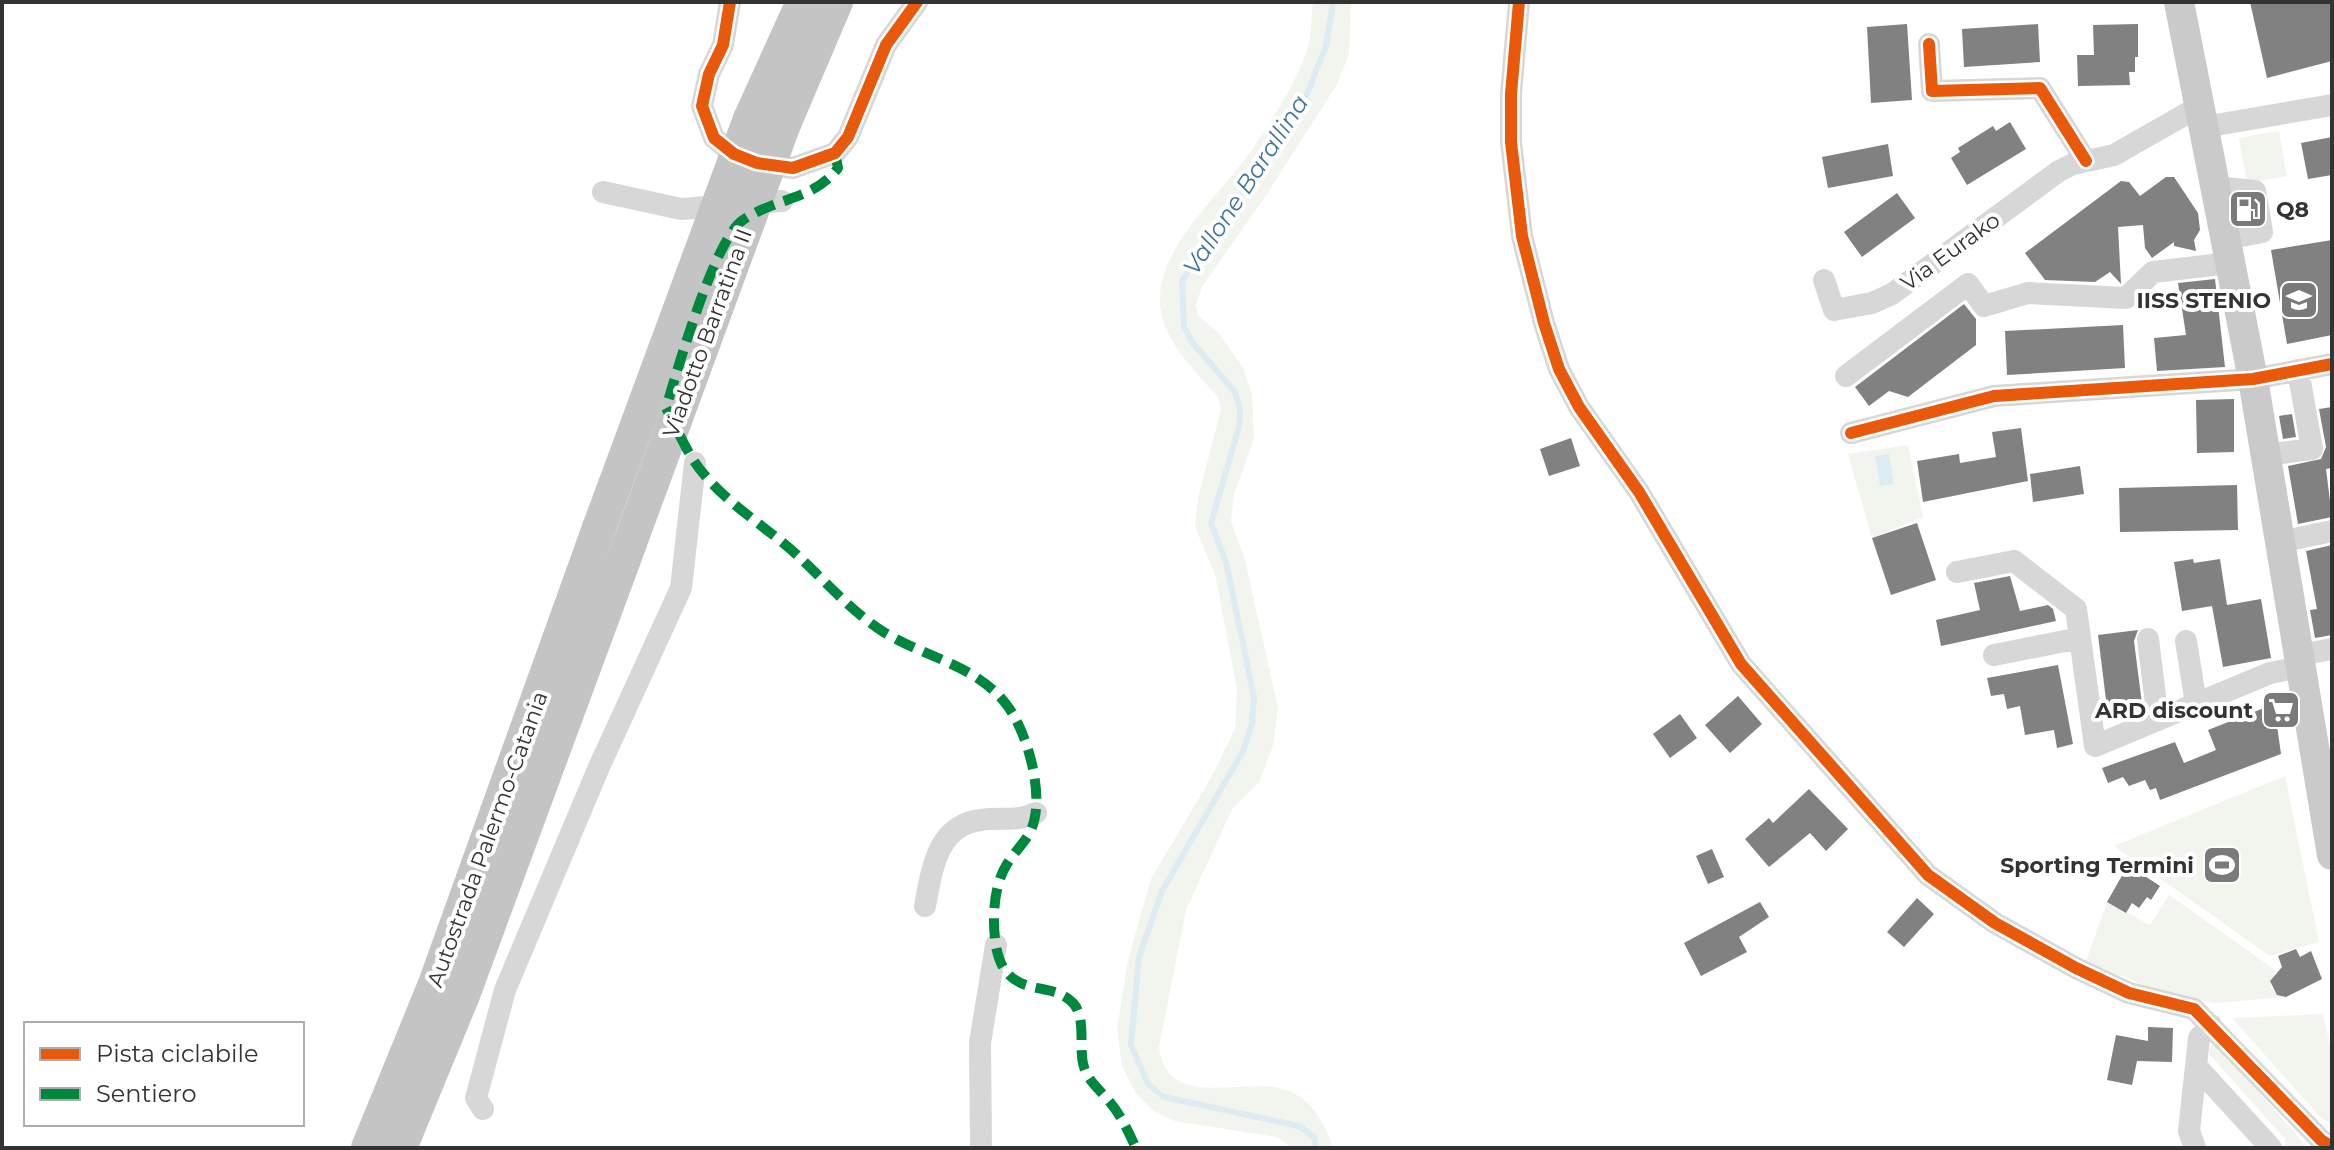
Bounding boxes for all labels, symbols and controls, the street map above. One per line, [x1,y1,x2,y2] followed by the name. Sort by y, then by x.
[1177,89,1315,280] water label: Vallone Barallina
[2227,188,2269,230] fuel station icon: Q8
[2276,196,2309,223] place label: Q8
[1895,206,2005,297] street label: Via Eurako
[657,225,758,441] street label: Viadotto Barratina II
[2278,279,2320,321] school or university icon: IISS STENIO
[2137,287,2271,314] place label: IISS STENIO
[421,688,554,991] street label: Autostrada Palermo-Catania
[2260,689,2302,731] supermarket icon: ARD discount
[2094,697,2253,724] place label: ARD discount
[2201,844,2243,886] sports icon: Sporting Termini
[2000,852,2194,879] place label: Sporting Termini
[24,1022,304,1126] legend
[96,1039,259,1068] text: Pista ciclabile
[96,1079,197,1108] text: Sentiero

